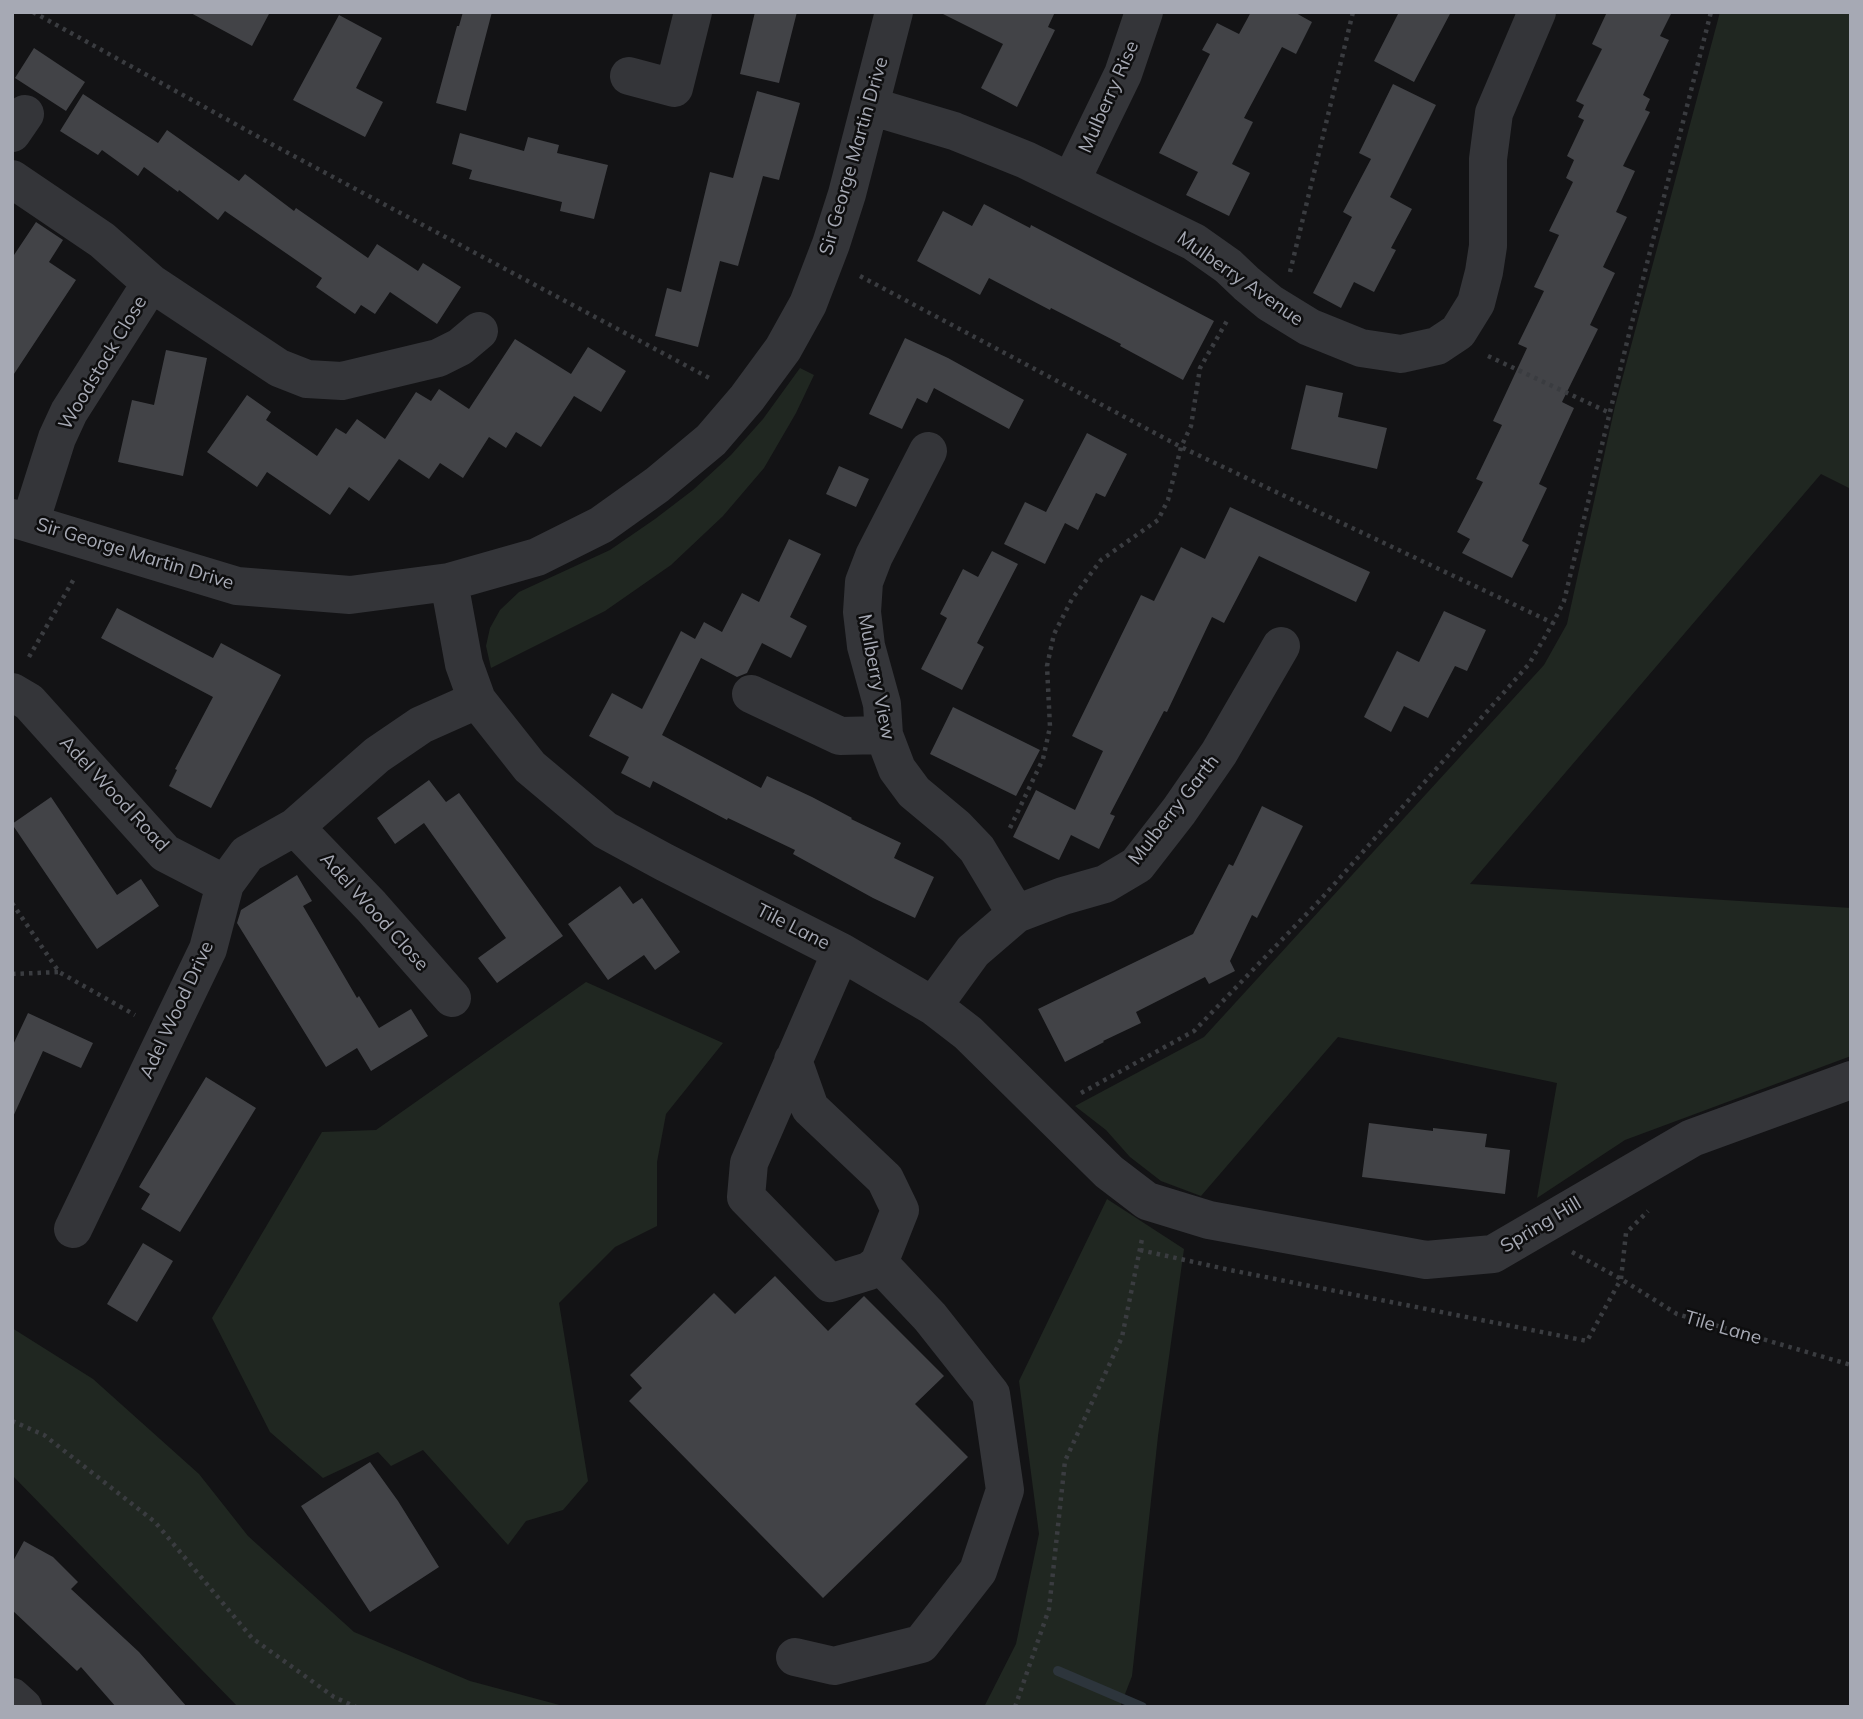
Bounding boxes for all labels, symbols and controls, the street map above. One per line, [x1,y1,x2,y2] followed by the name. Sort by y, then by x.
[1074,37,1144,157] street label: Mulberry Rise
[815,54,893,258] street label: Sir George Martin Drive
[1172,227,1308,331] street label: Mulberry Avenue
[54,292,152,434] street label: Woodstock Close
[34,513,236,595] street label: Sir George Martin Drive
[853,612,899,742] street label: Mulberry View
[55,731,173,857] street label: Adel Wood Road
[1124,750,1224,870] street label: Mulberry Garth
[315,848,433,976] street label: Adel Wood Close
[753,899,833,955] street label: Tile Lane
[135,938,219,1082] street label: Adel Wood Drive
[1496,1192,1586,1258] street label: Spring Hill
[1682,1306,1764,1350] street label: Tile Lane

